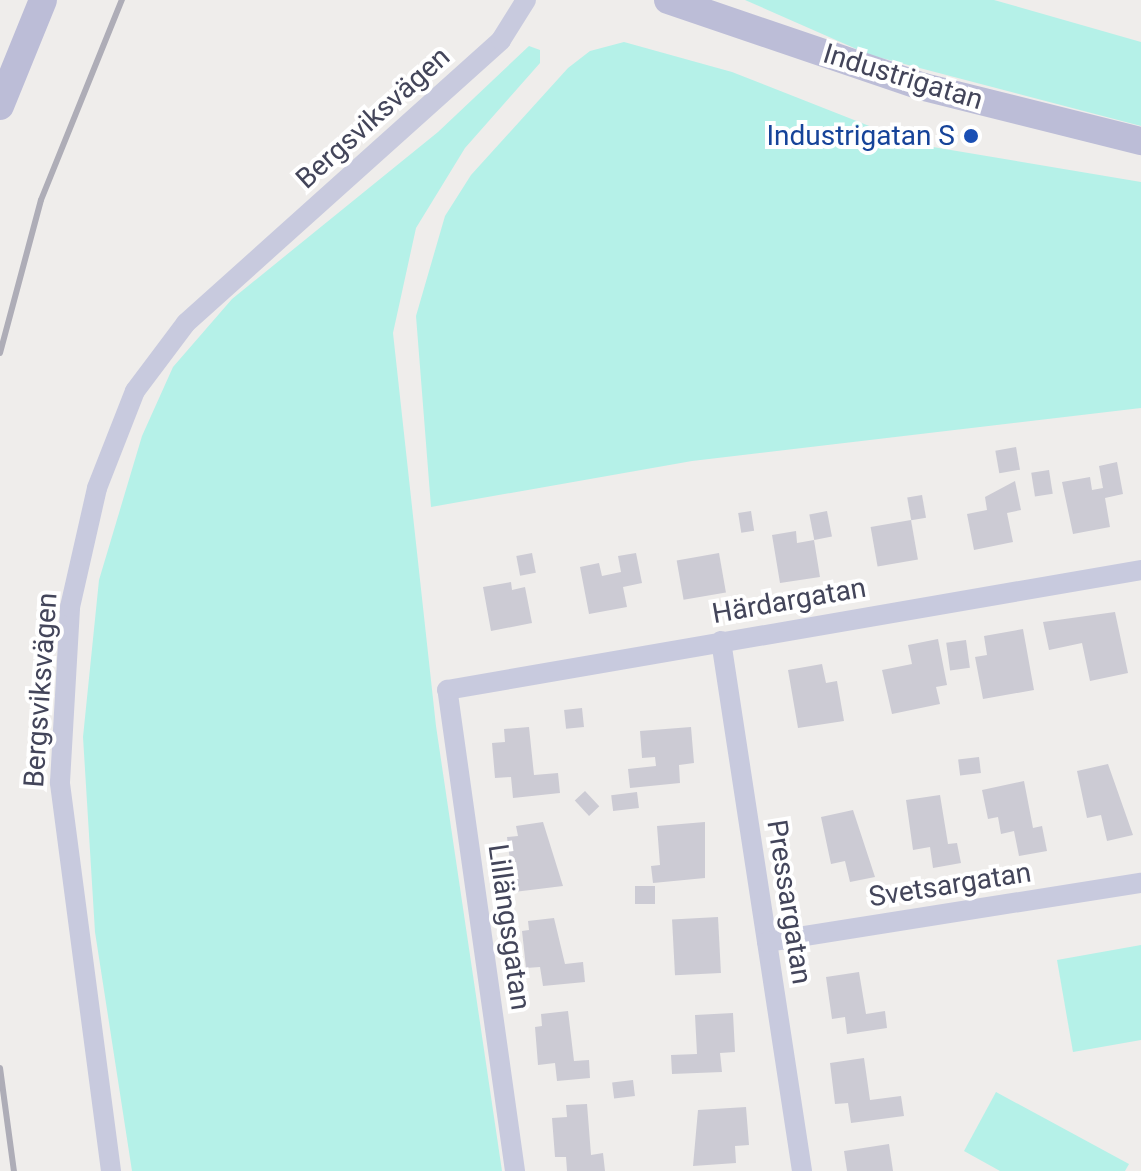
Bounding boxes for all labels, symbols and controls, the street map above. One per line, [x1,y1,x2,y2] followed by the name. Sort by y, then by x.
[819,37,987,117] street label: Industrigatan
[289,40,457,196] street label: Bergsviksvägen
[766,119,955,153] place label: Industrigatan S
[962,127,980,145] marker: Industrigatan S
[710,571,868,631] street label: Härdargatan
[17,591,65,789] street label: Bergsviksvägen
[759,817,819,987] street label: Pressargatan
[481,842,537,1012] street label: Lillängsgatan
[867,856,1033,914] street label: Svetsargatan

